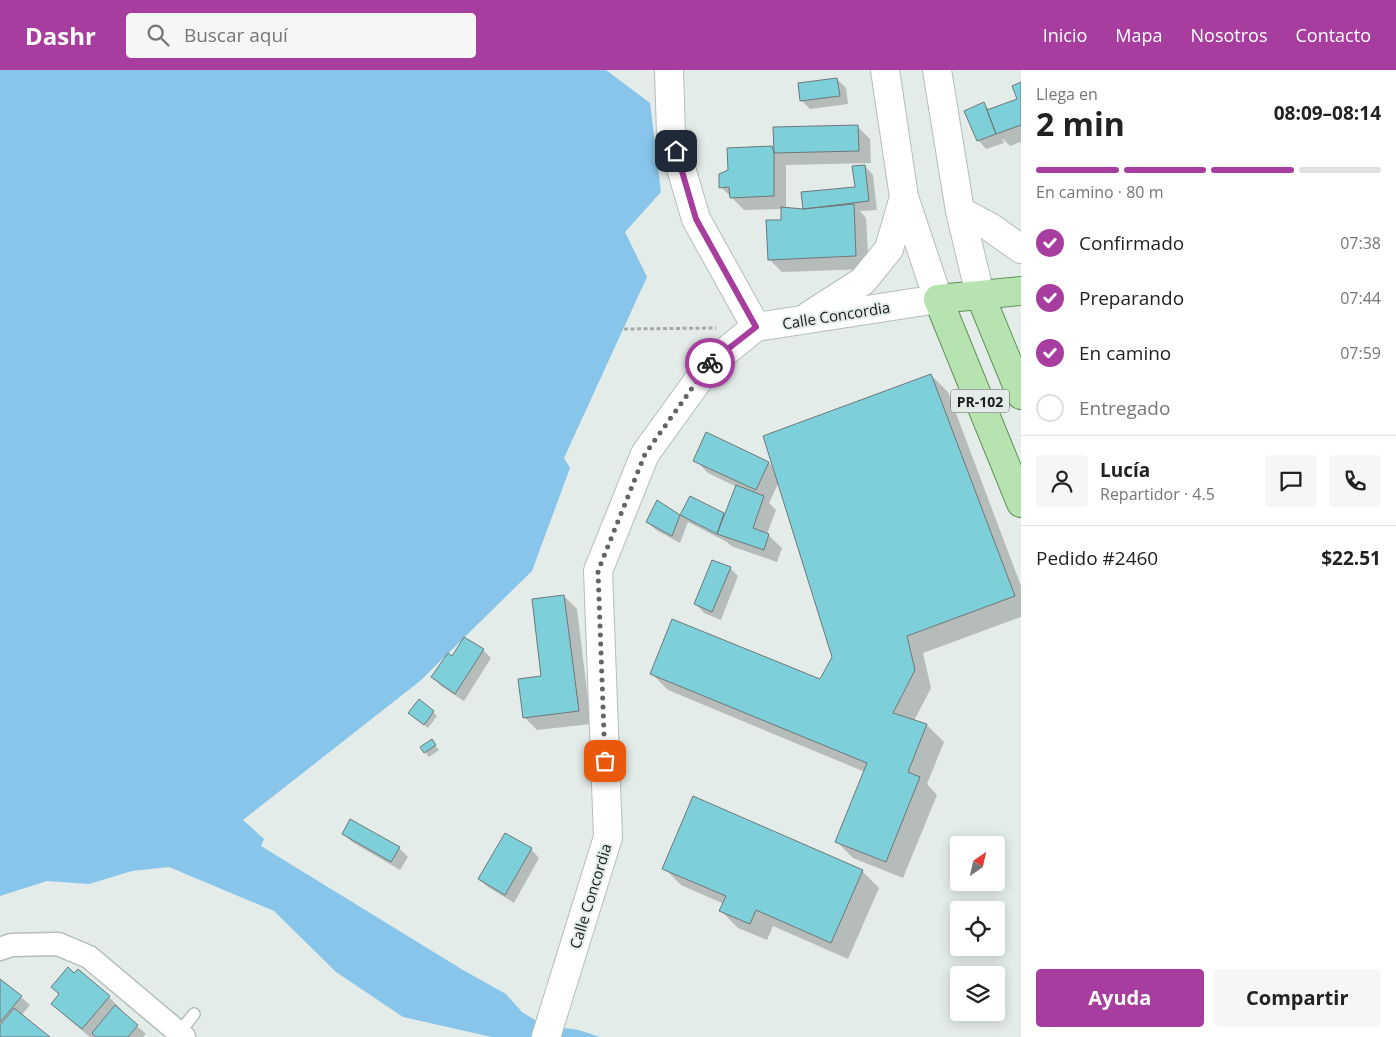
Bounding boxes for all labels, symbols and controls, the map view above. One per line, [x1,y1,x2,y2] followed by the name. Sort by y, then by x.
[126,13,476,58] search box
[25,19,96,52] text: Dashr
[144,21,172,49] icon: search
[184,22,288,48] text: Buscar aquí
[1043,23,1087,47] text: Inicio
[1115,23,1163,47] text: Mapa
[1191,23,1268,47] text: Nosotros
[1296,23,1371,47] text: Contacto
[1036,83,1098,105] text: Llega en
[1274,100,1381,126] text: 08:09–08:14
[1036,102,1125,145] text: 2 min
[655,130,697,172] pin
[662,137,690,165] icon: home
[1036,181,1163,203] text: En camino · 80 m
[1036,229,1064,257] icon: check
[1079,230,1184,256] text: Confirmado
[1340,232,1381,254] text: 07:38
[1036,284,1064,312] icon: check
[1079,285,1184,311] text: Preparando
[1340,287,1381,309] text: 07:44
[781,297,891,333] street label: Calle Concordia
[685,338,735,388] courier
[1036,339,1064,367] icon: check
[1079,340,1171,366] text: En camino
[1340,342,1381,364] text: 07:59
[696,349,724,377] icon: bike
[951,390,1009,412] road number: PR-102
[1079,395,1170,421] text: Entregado
[1036,455,1088,507] button: person
[1265,455,1317,507] button: chat
[1329,455,1381,507] button: phone
[1100,457,1150,483] text: Lucía
[1100,483,1215,505] text: Repartidor · 4.5
[1036,545,1158,571] text: Pedido #2460
[1321,545,1381,571] text: $22.51
[584,740,626,782] pin
[591,747,619,775] icon: bag
[950,836,1005,891] north arrow
[950,836,1005,1021] map controls
[565,841,615,951] street label: Calle Concordia
[950,901,1005,956] button: locate
[950,966,1005,1021] button: layers
[1036,969,1204,1027] button: Ayuda
[1214,969,1381,1027] button: Compartir

